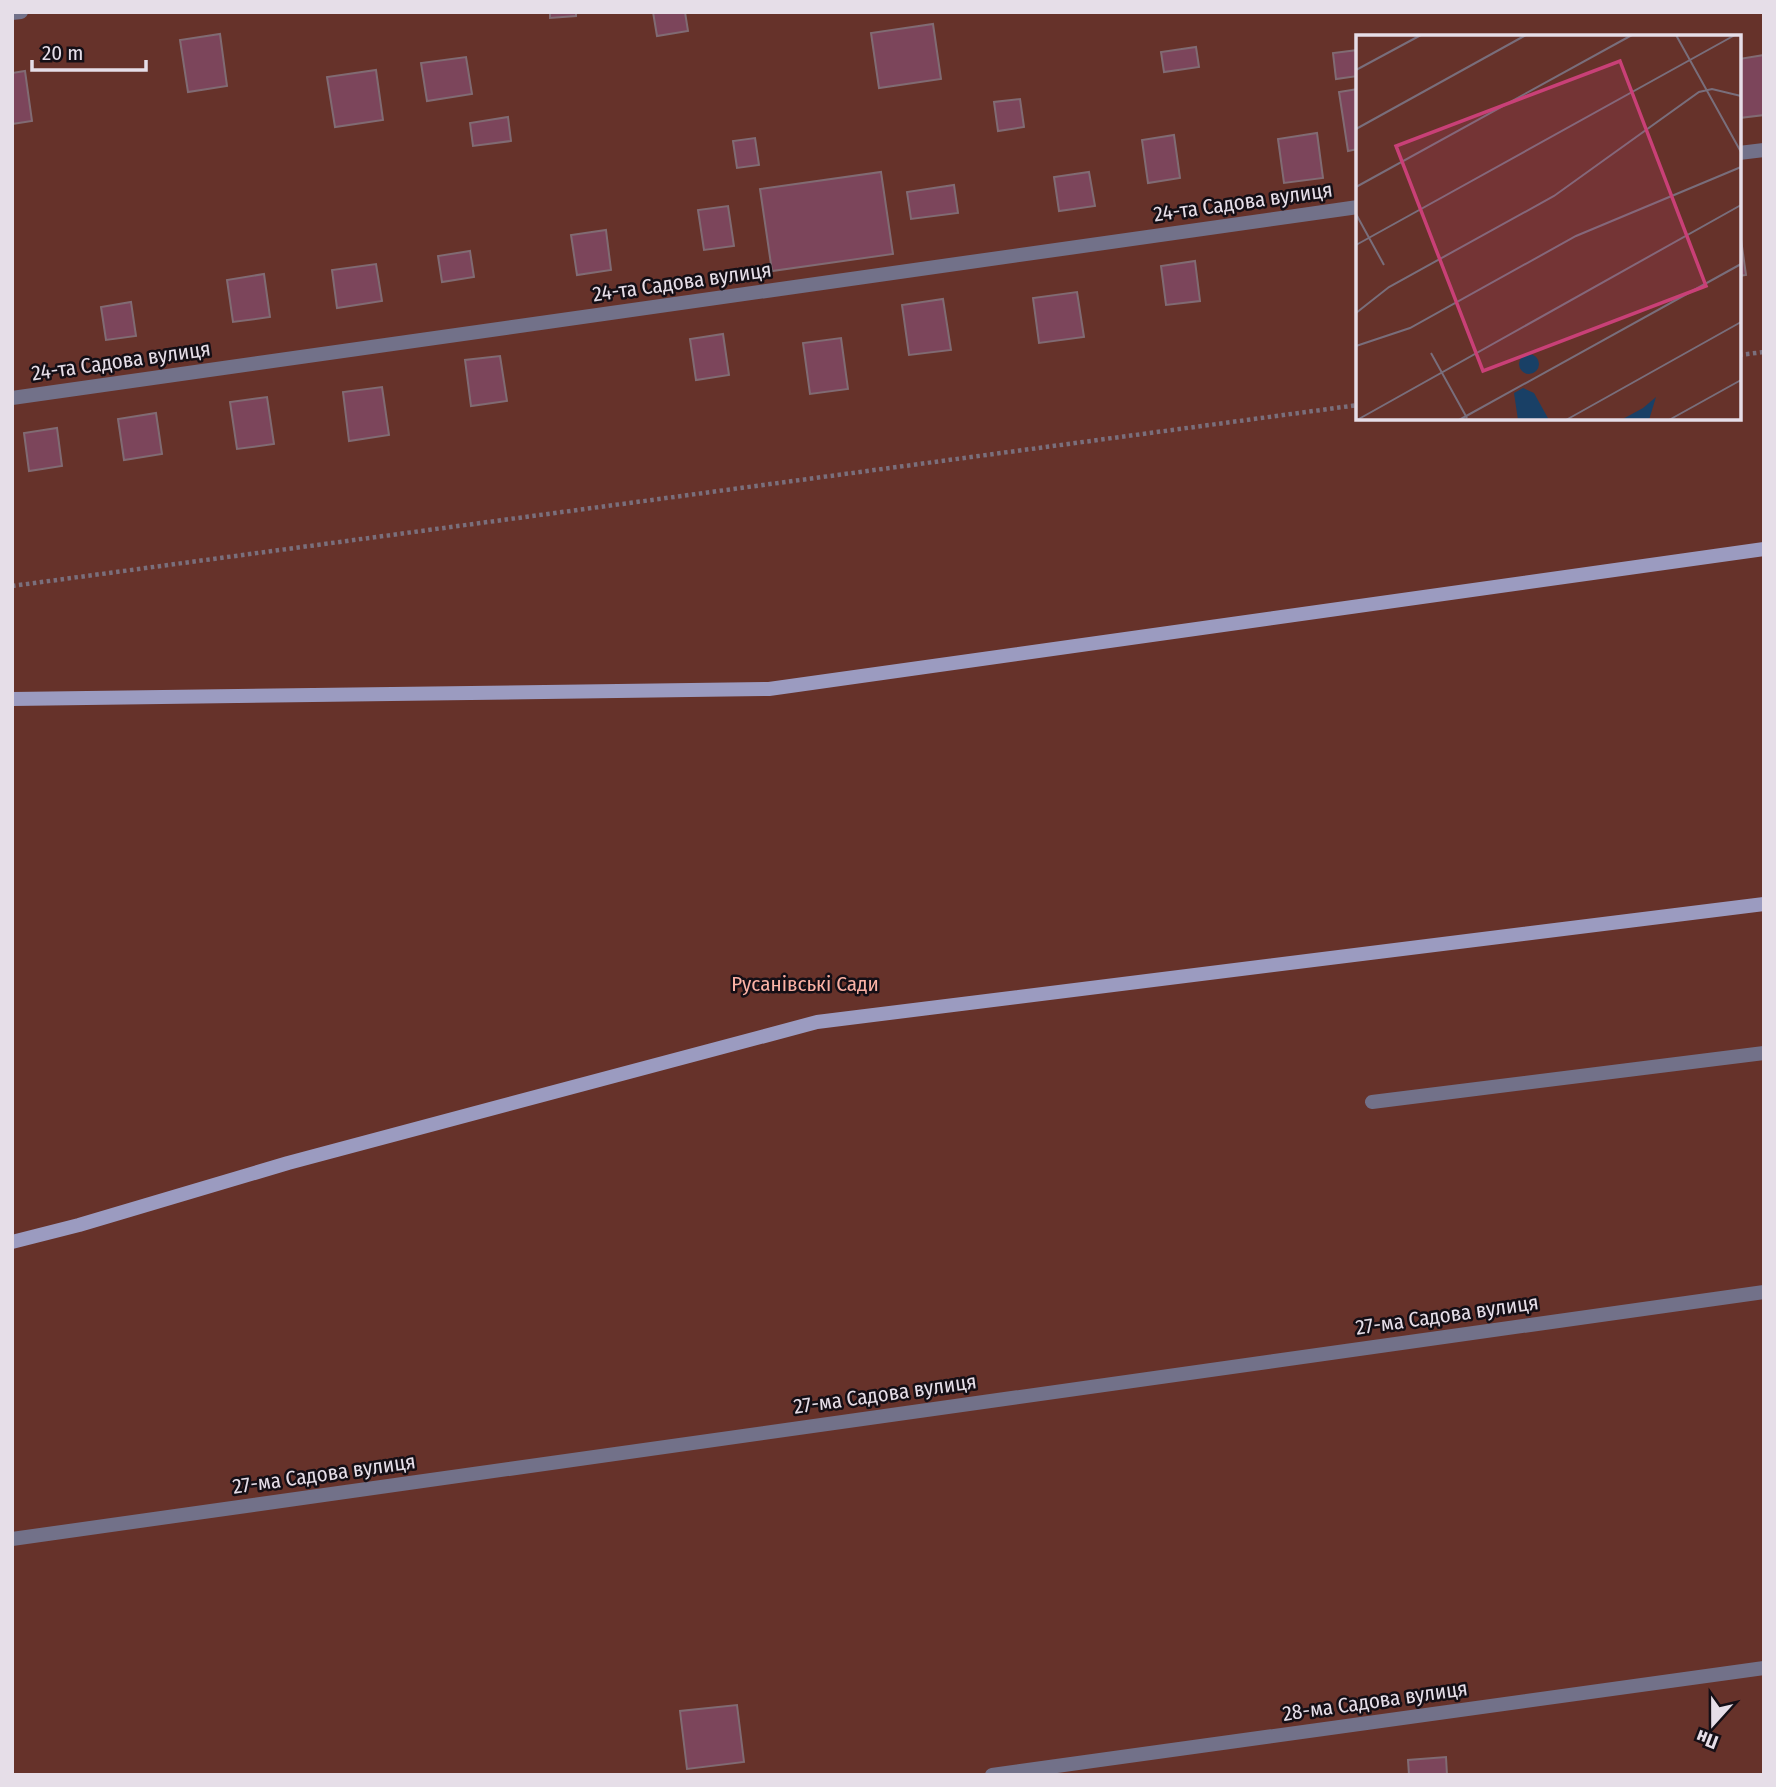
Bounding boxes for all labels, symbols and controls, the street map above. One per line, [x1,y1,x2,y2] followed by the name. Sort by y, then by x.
[32,28,145,72] scale bar
[1356,35,1741,420] inset map
[42,40,83,66] text: 20 m
[1152,177,1334,227] street label: 24-та Садова вулиця
[591,257,773,307] street label: 24-та Садова вулиця
[30,336,212,386] street label: 24-та Садова вулиця
[731,971,879,997] park label: Русанівські Сади
[1354,1289,1540,1341] street label: 27-ма Садова вулиця
[792,1368,978,1420] street label: 27-ма Садова вулиця
[231,1448,417,1500] street label: 27-ма Садова вулиця
[1281,1675,1469,1727] street label: 28-ма Садова вулиця
[1678,1689,1748,1759] north arrow
[1693,1725,1721,1754] text: Пн

